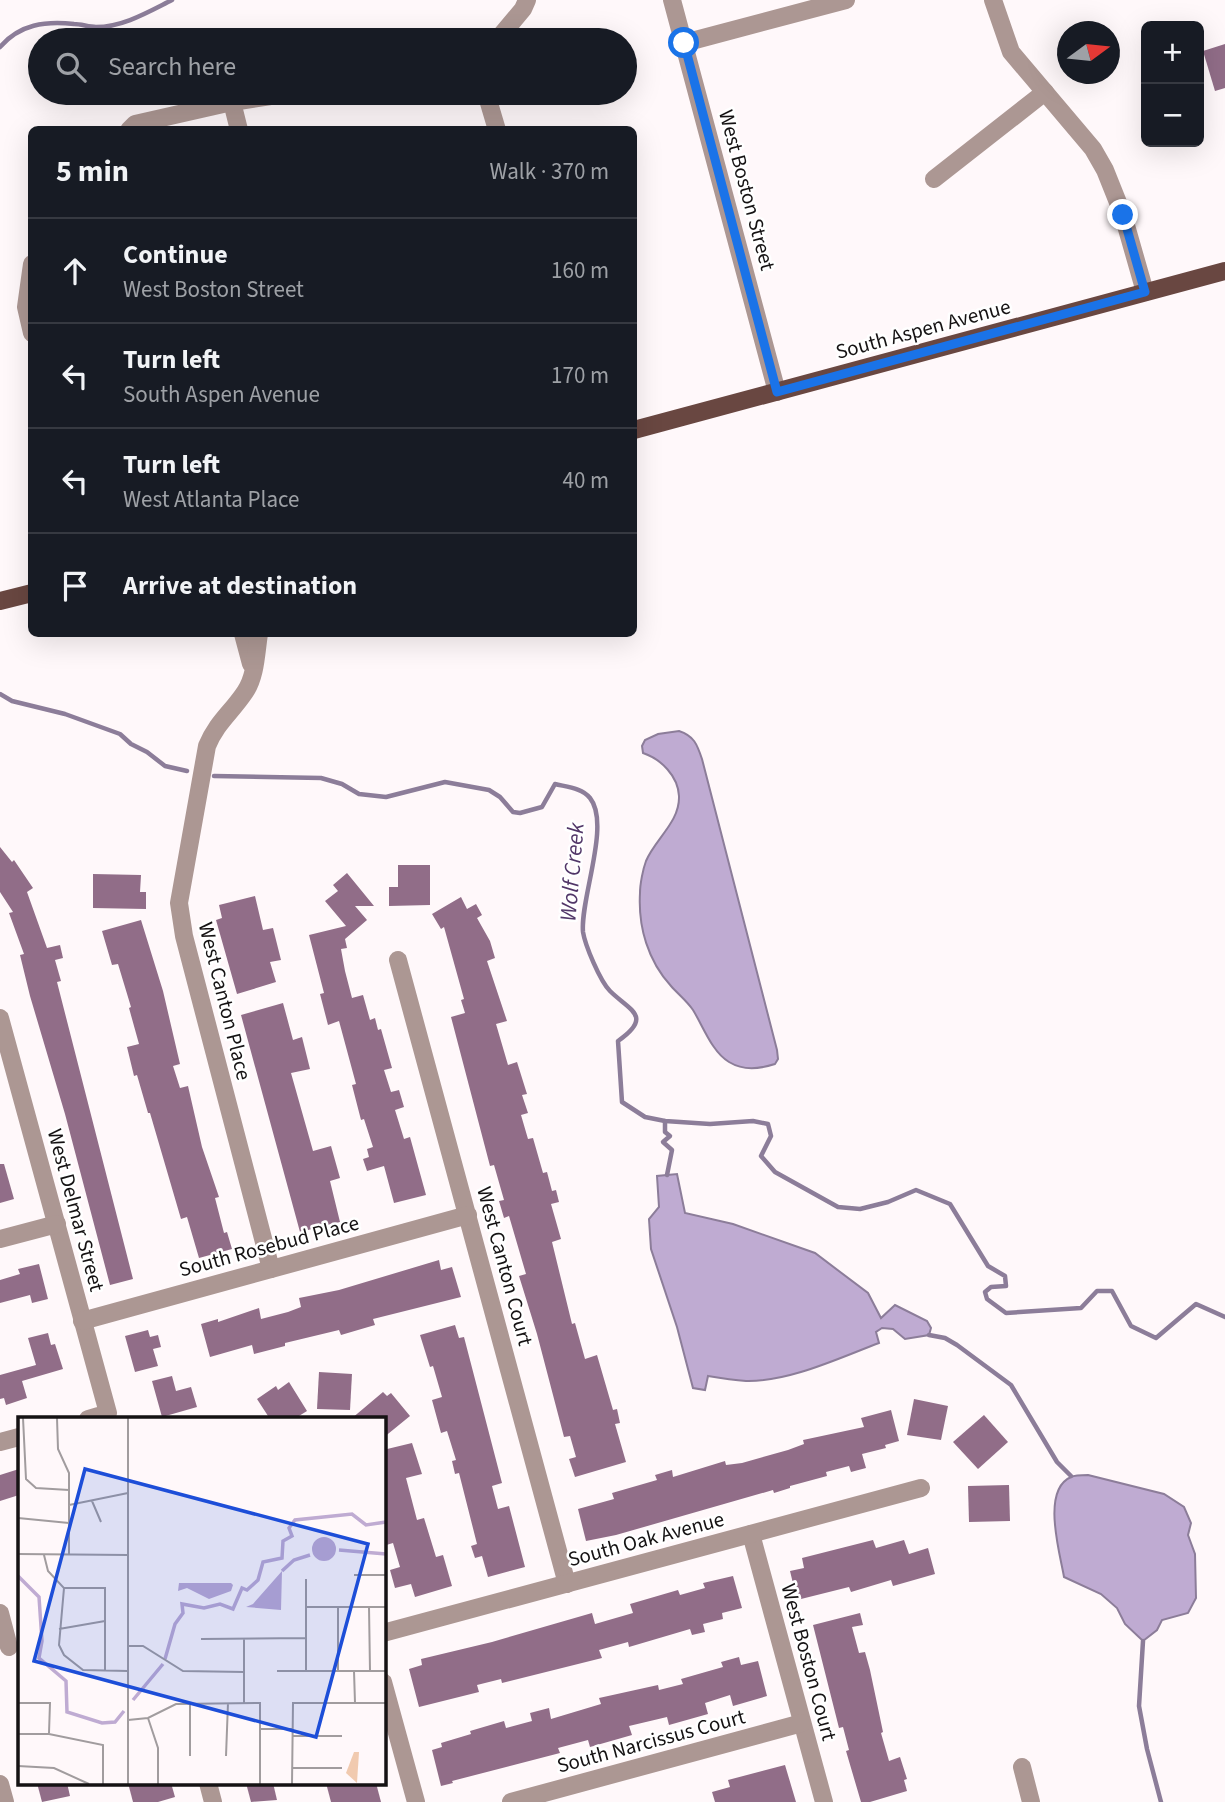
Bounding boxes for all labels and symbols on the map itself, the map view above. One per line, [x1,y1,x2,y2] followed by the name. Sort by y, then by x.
[1057,21,1120,84] north arrow
[668,27,699,58] route start
[711,106,783,274] street label: West Boston Street
[1107,199,1138,230] route end
[832,291,1014,367] street label: South Aspen Avenue
[551,820,593,923] water label: Wolf Creek
[191,919,259,1083] street label: West Canton Place
[40,1125,112,1295] street label: West Delmar Street
[469,1183,541,1349] street label: West Canton Court
[176,1208,362,1284] street label: South Rosebud Place
[18,1417,385,1784] inset map
[565,1504,727,1574] street label: South Oak Avenue
[774,1580,844,1744] street label: West Boston Court
[553,1701,749,1781] street label: South Narcissus Court

